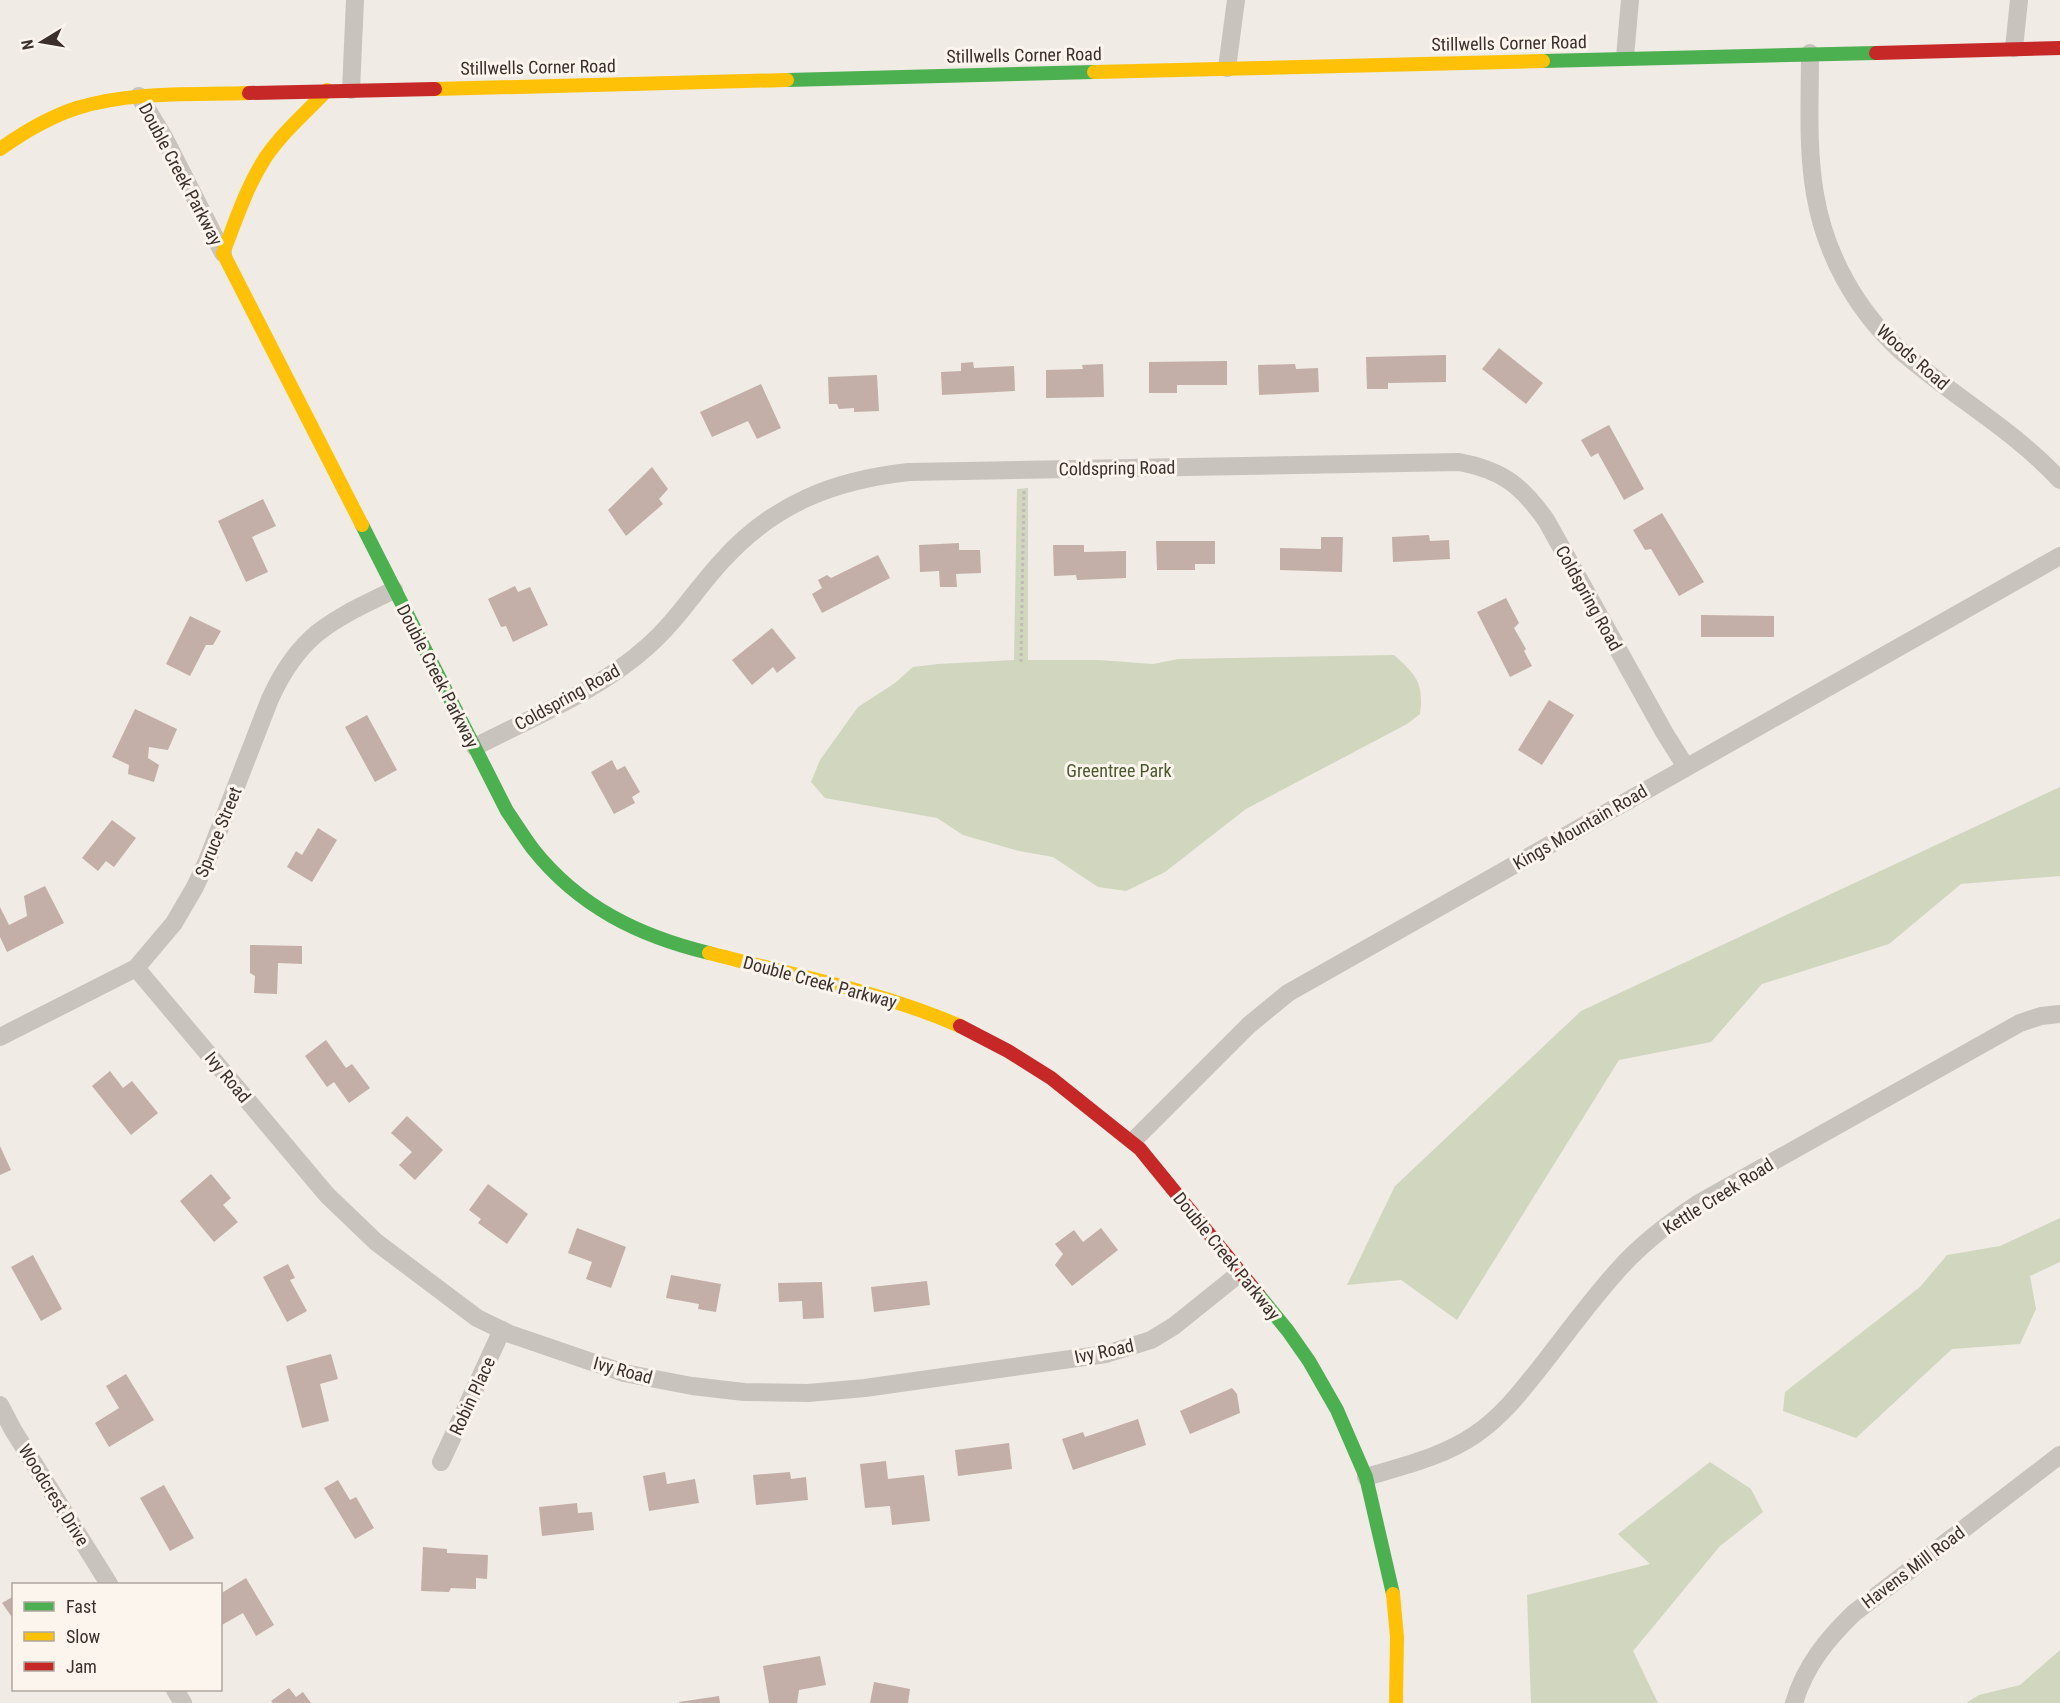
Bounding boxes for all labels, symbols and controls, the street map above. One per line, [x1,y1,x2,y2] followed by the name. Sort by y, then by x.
[12,12,72,72] north arrow
[1431,31,1587,55] street label: Stillwells Corner Road
[18,38,38,51] text: N
[946,43,1102,67] street label: Stillwells Corner Road
[460,55,616,79] street label: Stillwells Corner Road
[135,99,228,249] street label: Double Creek Parkway
[1873,320,1953,394] street label: Woods Road
[1058,456,1176,480] street label: Coldspring Road
[1551,542,1627,654] street label: Coldspring Road
[393,601,483,752] street label: Double Creek Parkway
[511,659,623,735] street label: Coldspring Road
[1066,760,1172,781] park label: Greentree Park
[1509,780,1651,874] street label: Kings Mountain Road
[190,784,246,880] street label: Spruce Street
[741,951,900,1013] street label: Double Creek Parkway
[201,1047,255,1107] street label: Ivy Road
[1659,1154,1777,1238] street label: Kettle Creek Road
[1169,1188,1285,1324] street label: Double Creek Parkway
[1072,1334,1136,1368] street label: Ivy Road
[591,1352,655,1388] street label: Ivy Road
[445,1354,499,1438] street label: Robin Place
[14,1440,94,1550] street label: Woodcrest Drive
[1858,1522,1968,1612] street label: Havens Mill Road
[12,1583,222,1691] legend
[66,1596,97,1617] text: Fast
[66,1626,101,1647] text: Slow
[66,1656,97,1677] text: Jam

